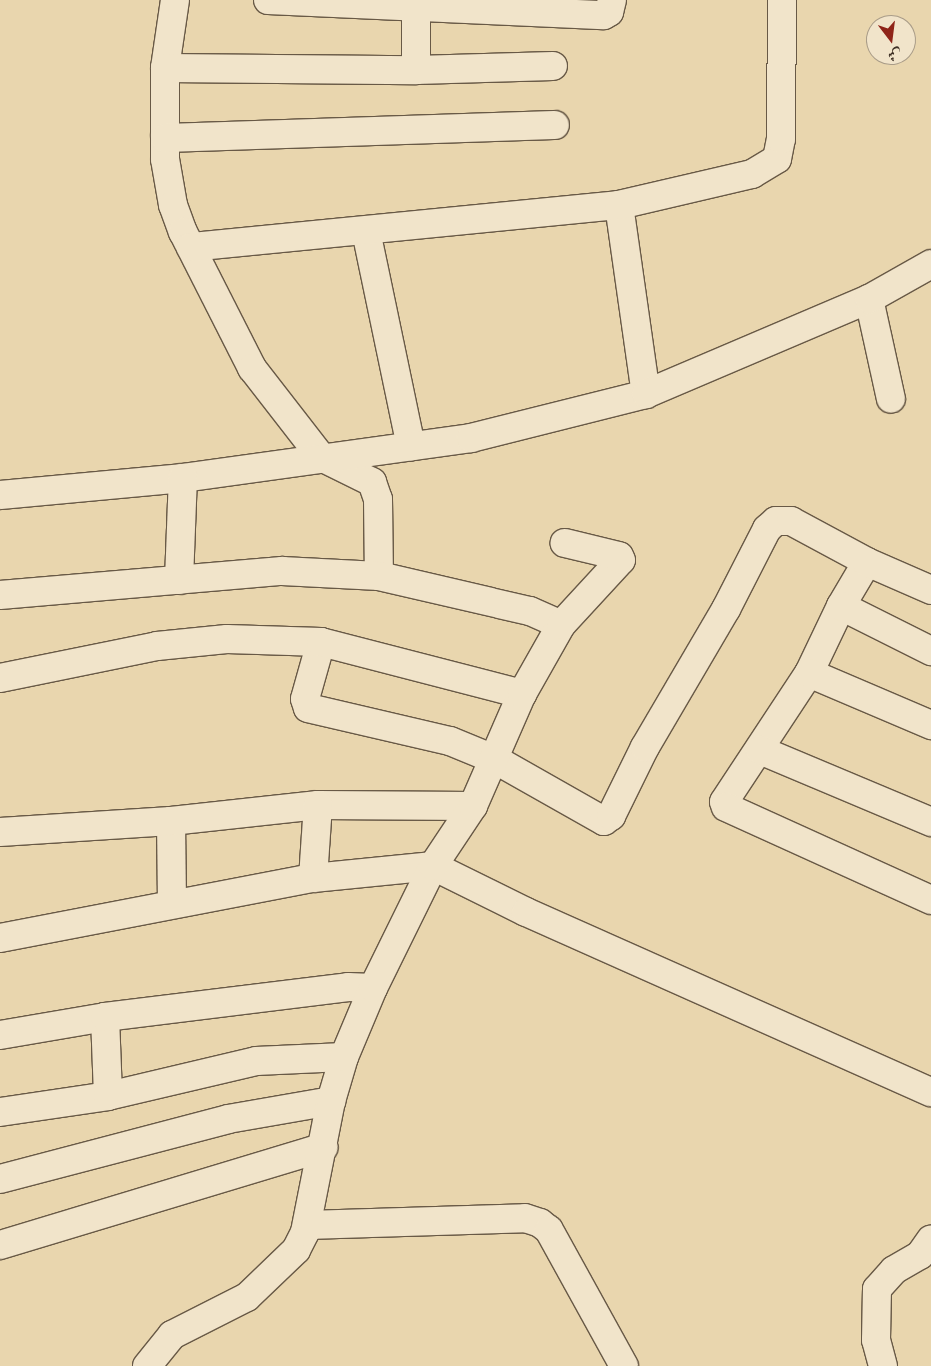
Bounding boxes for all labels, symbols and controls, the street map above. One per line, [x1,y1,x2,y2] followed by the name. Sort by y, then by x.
[866,15,916,65] north arrow
[886,43,904,65] text: ش

